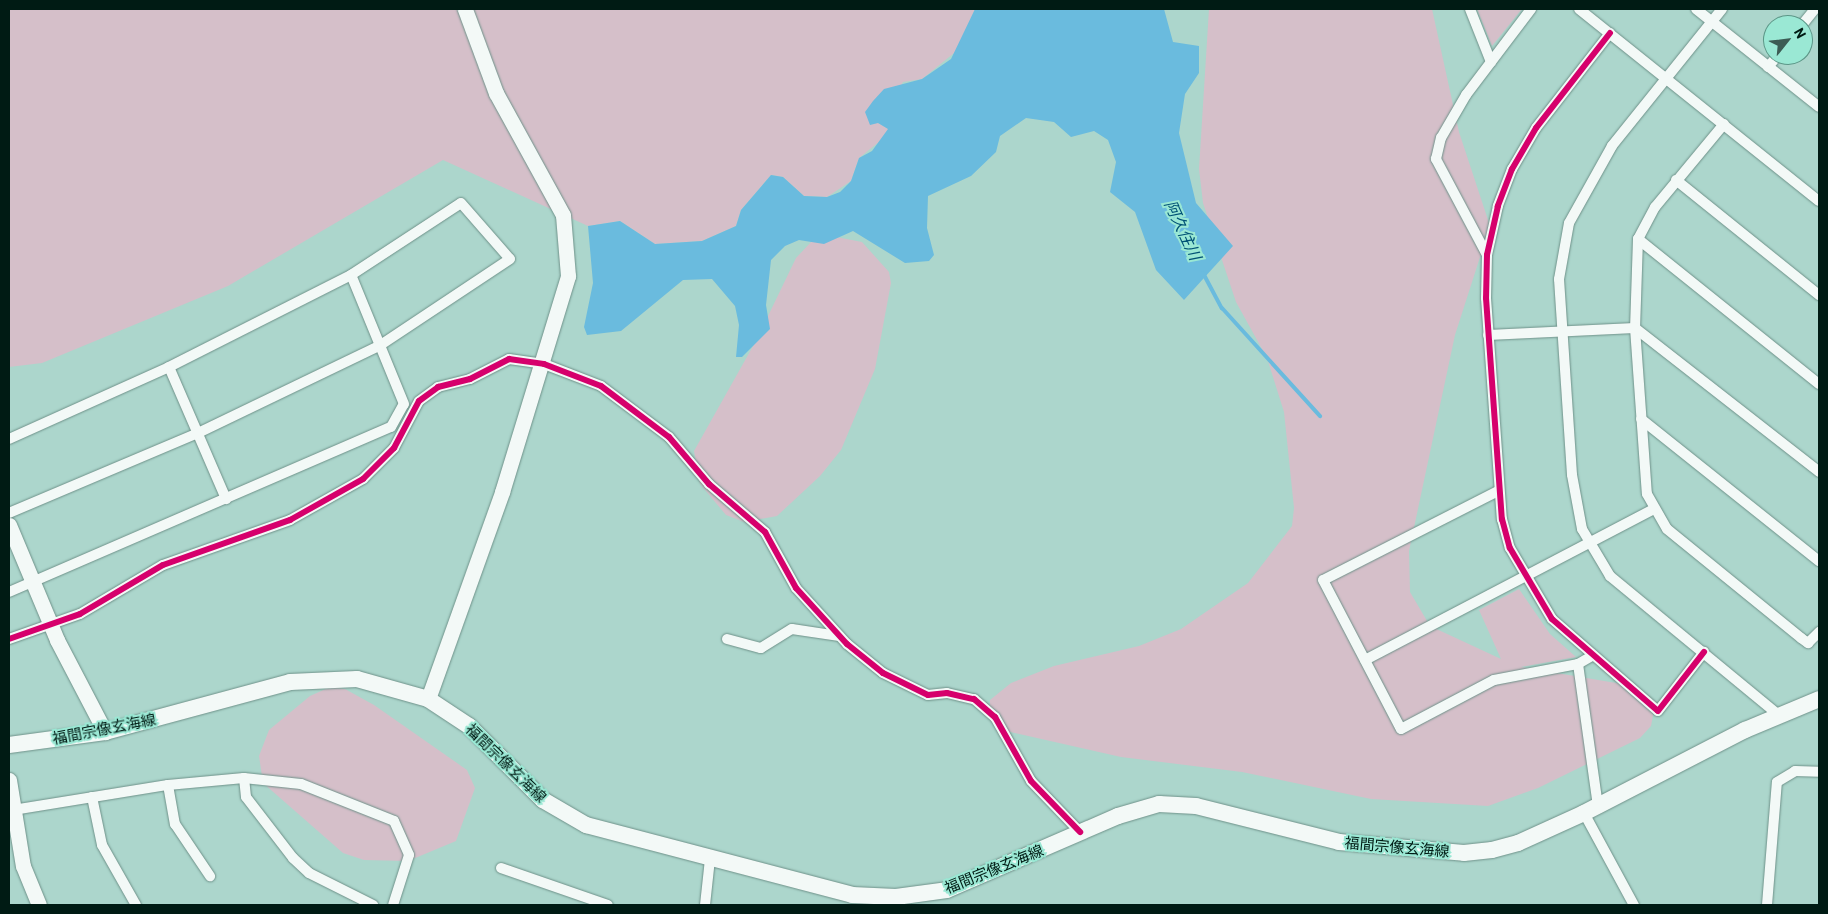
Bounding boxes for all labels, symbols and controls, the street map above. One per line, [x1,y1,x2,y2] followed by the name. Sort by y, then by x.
[1763,15,1813,65] north arrow
[1791,25,1810,41] text: N
[1161,197,1205,263] water label: 阿久住川
[51,710,157,748] street label: 福間宗像玄海線
[462,720,550,806] street label: 福間宗像玄海線
[1344,833,1450,861] street label: 福間宗像玄海線
[942,841,1046,897] street label: 福間宗像玄海線

